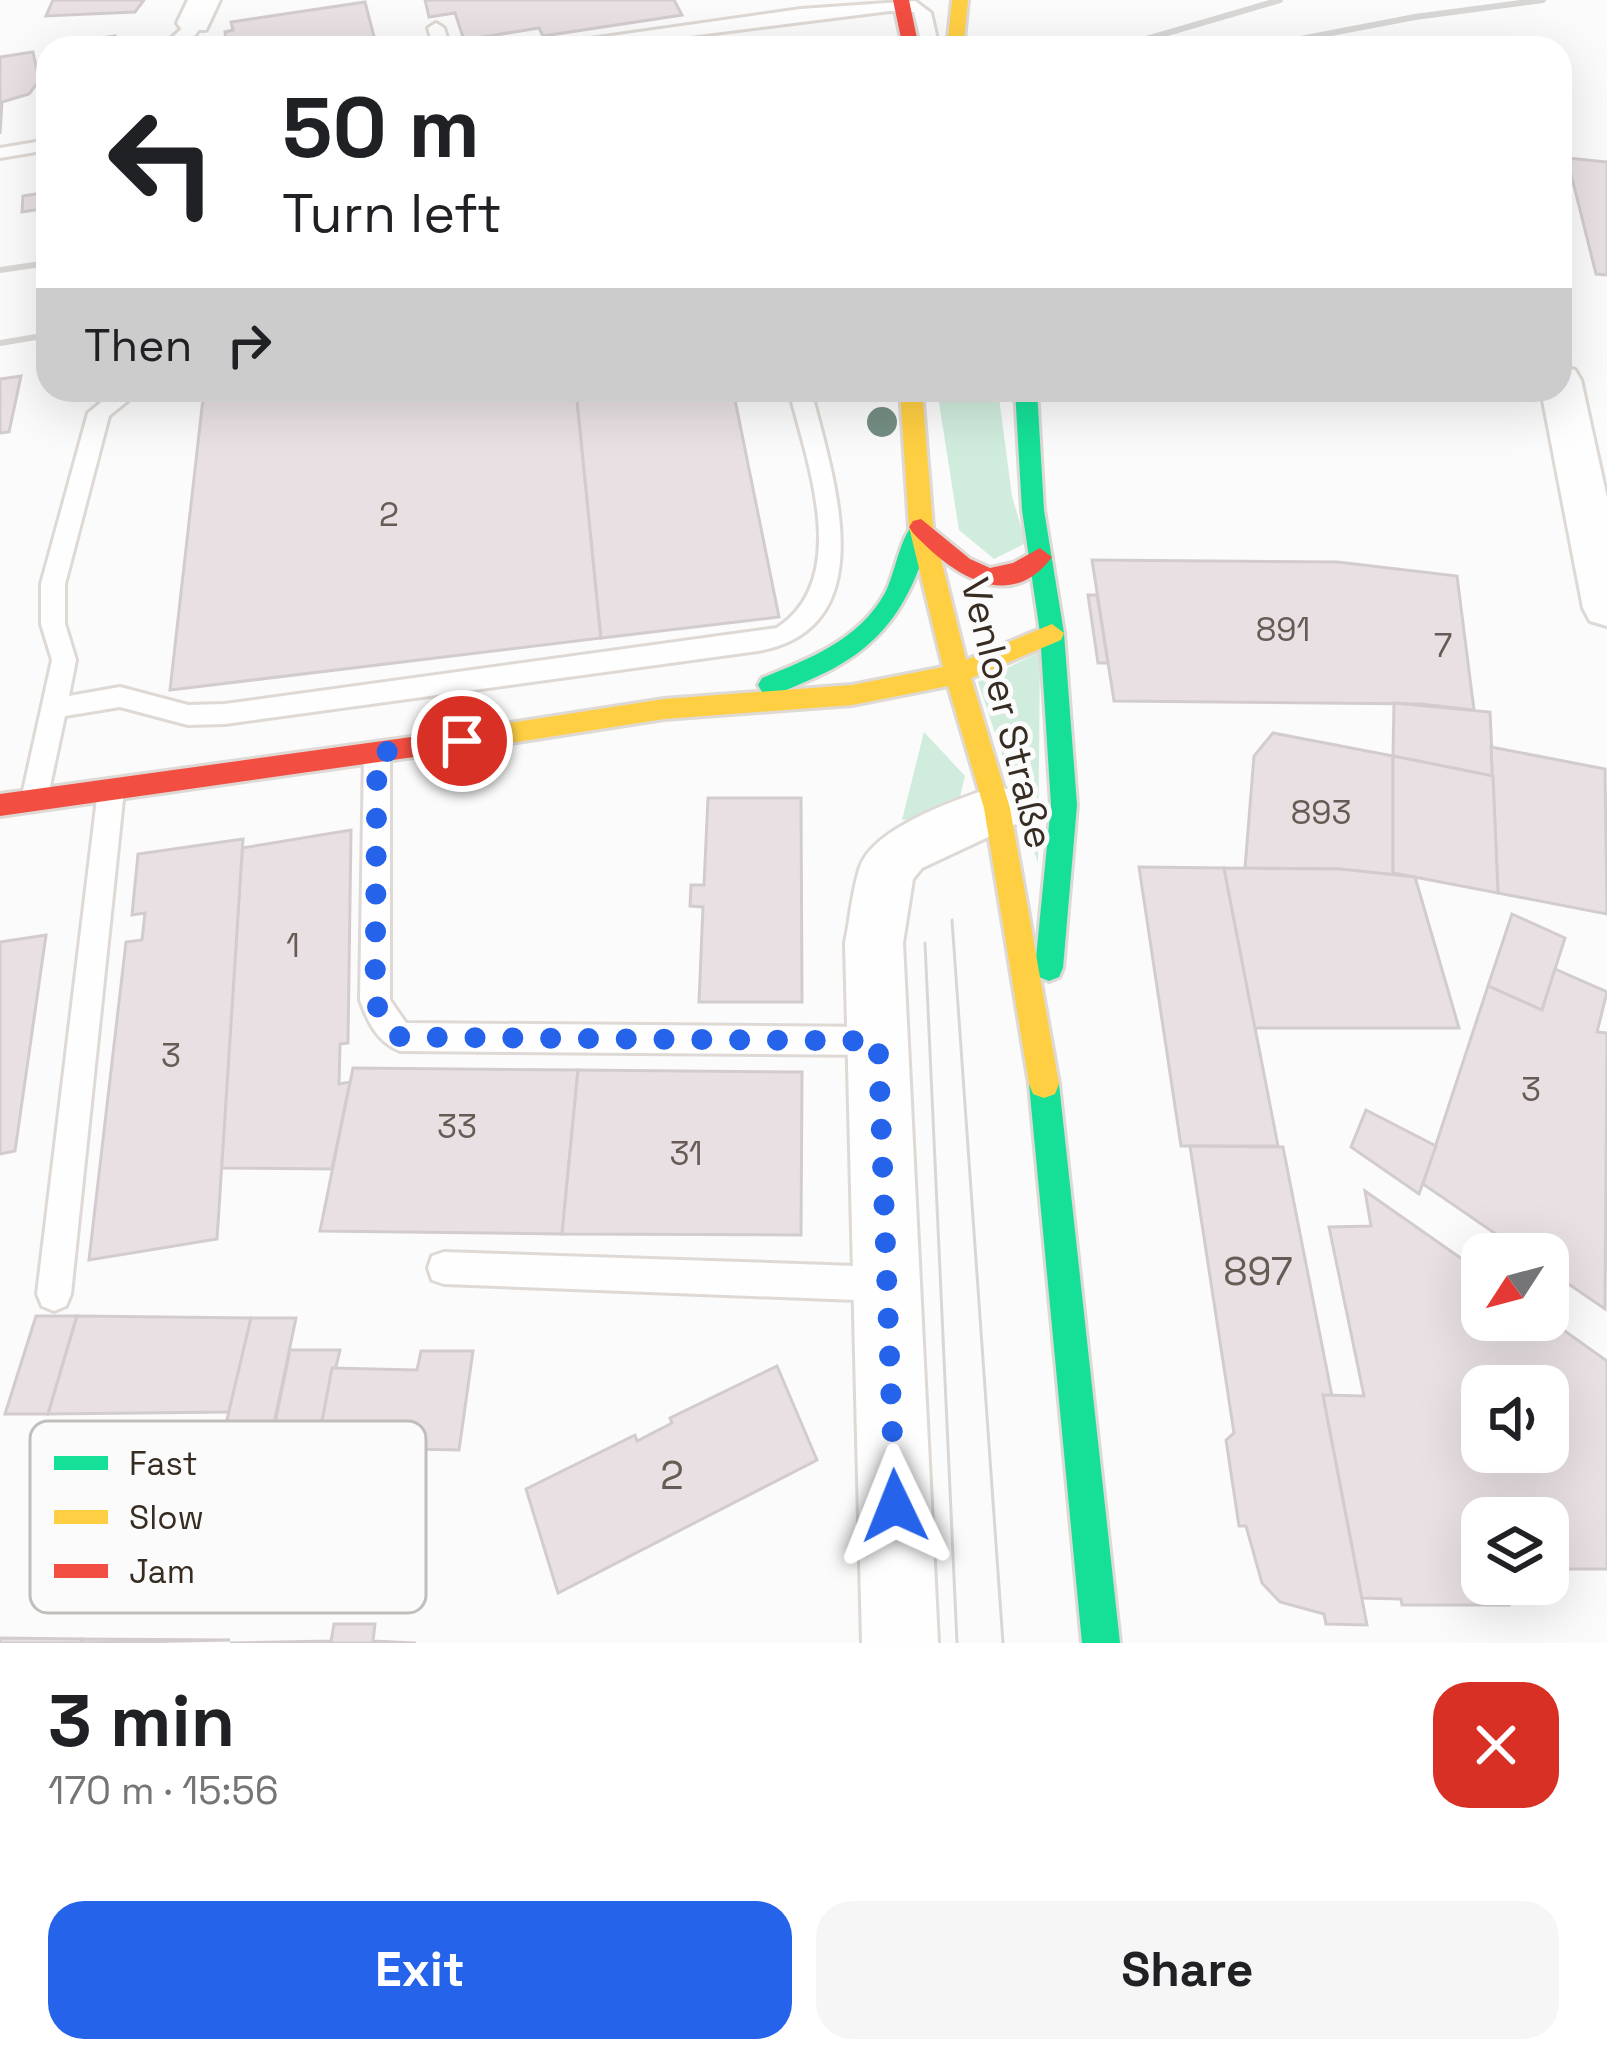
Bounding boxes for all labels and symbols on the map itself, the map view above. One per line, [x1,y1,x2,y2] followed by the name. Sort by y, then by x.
[379,494,399,536] house number: 2
[950,573,1065,853] street label: Venloer Straße
[1256,609,1310,651] house number: 891
[1434,625,1452,667] house number: 7
[411,690,513,792] pin
[1291,792,1351,834] house number: 893
[286,925,300,967] house number: 1
[161,1035,181,1077] house number: 3
[1521,1069,1541,1111] house number: 3
[437,1106,477,1148] house number: 33
[669,1133,703,1175] house number: 31
[1461,1233,1569,1341] north arrow
[1223,1247,1293,1296] house number: 897
[30,1421,426,1613] legend
[129,1443,198,1485] text: Fast
[832,1443,958,1569] position arrow
[660,1451,684,1500] house number: 2
[129,1497,204,1539] text: Slow
[129,1551,195,1593] text: Jam

